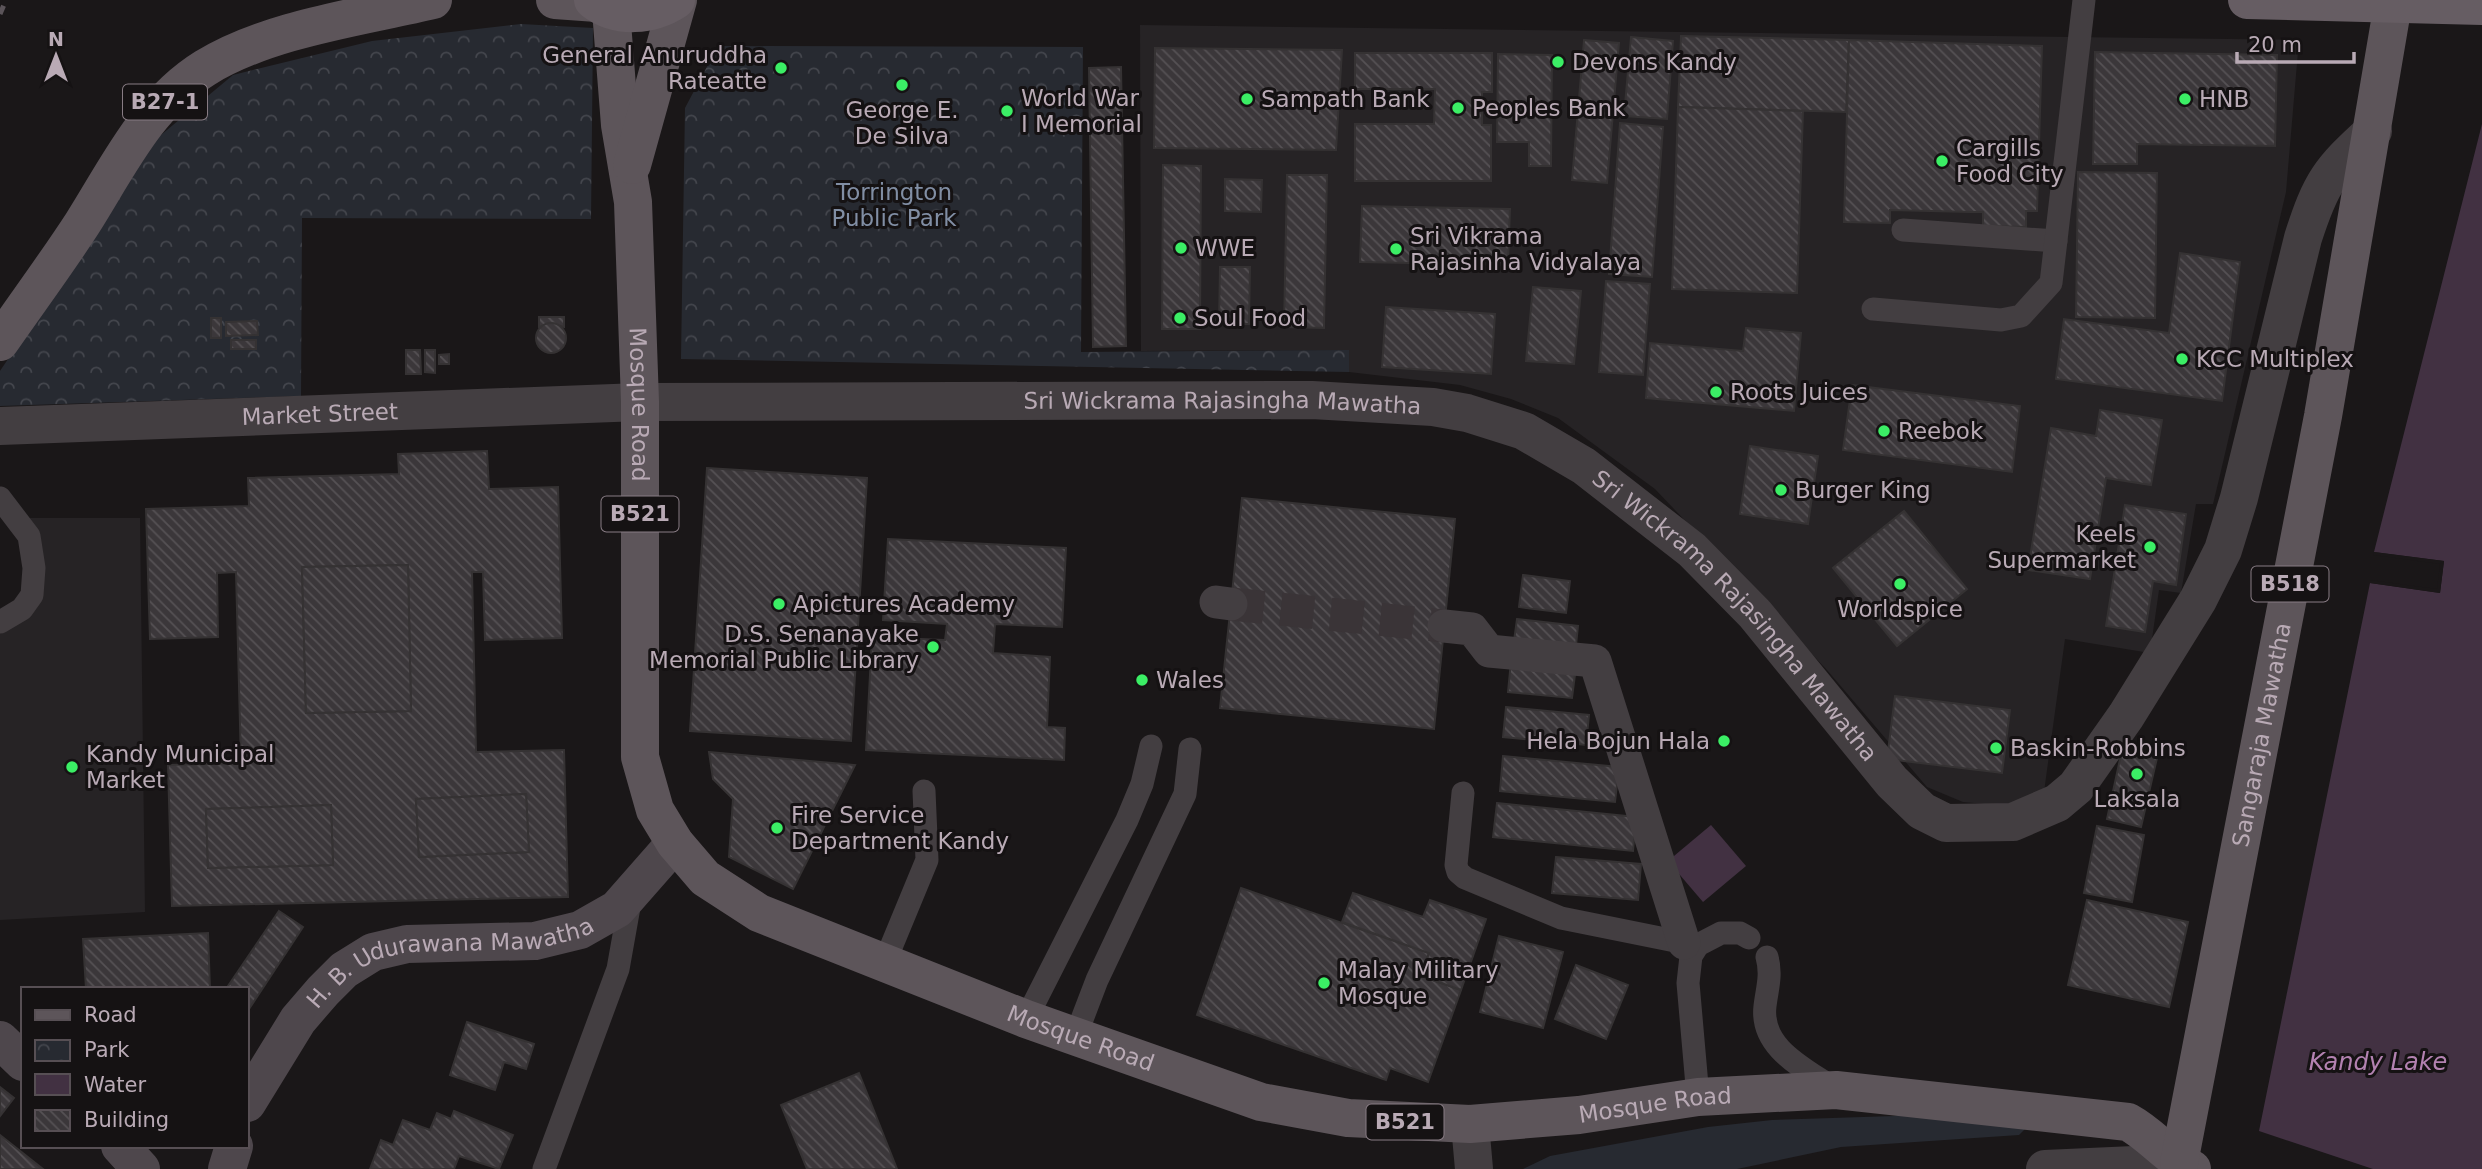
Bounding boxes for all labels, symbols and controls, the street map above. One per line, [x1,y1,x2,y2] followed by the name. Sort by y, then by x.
[21,21,91,91] north arrow
[2237,21,2354,65] scale bar
[48,28,64,50] text: N
[2248,33,2302,57] text: 20 m
[542,42,767,94] place label: General Anuruddha Rateatte
[1572,49,1737,75] place label: Devons Kandy
[1550,54,1566,70] marker: Devons Kandy
[773,60,789,76] marker: General Anuruddha Rateatte
[894,77,910,93] marker: George E. De Silva
[123,84,207,119] road number: B27-1
[1021,85,1142,137] place label: World War I Memorial
[1261,86,1430,112] place label: Sampath Bank
[2199,86,2249,112] place label: HNB
[1239,91,1255,107] marker: Sampath Bank
[2177,91,2193,107] marker: HNB
[1472,95,1626,121] place label: Peoples Bank
[845,97,959,149] place label: George E. De Silva
[1450,100,1466,116] marker: Peoples Bank
[999,103,1015,119] marker: World War I Memorial
[1956,135,2064,187] place label: Cargills Food City
[1934,153,1950,169] marker: Cargills Food City
[831,179,957,231] park label: Torrington Public Park
[1410,223,1641,275] place label: Sri Vikrama Rajasinha Vidyalaya
[1195,235,1255,261] place label: WWE
[1173,240,1189,256] marker: WWE
[1388,241,1404,257] marker: Sri Vikrama Rajasinha Vidyalaya
[1194,305,1306,331] place label: Soul Food
[1172,310,1188,326] marker: Soul Food
[624,327,653,482] street label: Mosque Road
[2196,346,2354,372] place label: KCC Multiplex
[2174,351,2190,367] marker: KCC Multiplex
[1730,379,1868,405] place label: Roots Juices
[1708,384,1724,400] marker: Roots Juices
[1023,387,1422,419] street label: Sri Wickrama Rajasingha Mawatha
[241,398,398,430] street label: Market Street
[1898,418,1984,444] place label: Reebok
[1876,423,1892,439] marker: Reebok
[1587,465,1883,766] street label: Sri Wickrama Rajasingha Mawatha
[1795,477,1931,503] place label: Burger King
[1773,482,1789,498] marker: Burger King
[602,496,678,532] road number: B521
[1987,521,2136,573] place label: Keels Supermarket
[2142,539,2158,555] marker: Keels Supermarket
[2252,566,2328,602] road number: B518
[1892,576,1908,592] marker: Worldspice
[793,591,1015,617] place label: Apictures Academy
[771,596,787,612] marker: Apictures Academy
[1837,596,1963,622] place label: Worldspice
[2227,620,2296,849] street label: Sangaraja Mawatha
[649,621,919,673] place label: D.S. Senanayake Memorial Public Library
[925,639,941,655] marker: D.S. Senanayake Memorial Public Library
[1156,667,1224,693] place label: Wales
[1134,672,1150,688] marker: Wales
[1526,728,1710,754] place label: Hela Bojun Hala
[1716,733,1732,749] marker: Hela Bojun Hala
[2010,735,2186,761] place label: Baskin-Robbins
[1988,740,2004,756] marker: Baskin-Robbins
[86,741,274,793] place label: Kandy Municipal Market
[64,759,80,775] marker: Kandy Municipal Market
[2129,766,2145,782] marker: Laksala
[2094,786,2180,812] place label: Laksala
[791,802,1009,854] place label: Fire Service Department Kandy
[769,820,785,836] marker: Fire Service Department Kandy
[301,912,598,1013] street label: H. B. Udurawana Mawatha
[1338,957,1499,1009] place label: Malay Military Mosque
[1316,975,1332,991] marker: Malay Military Mosque
[21,987,248,1148] legend
[1003,1000,1158,1076] street label: Mosque Road
[84,1003,137,1027] text: Road
[84,1038,130,1062] text: Park
[2309,1048,2447,1076] water label: Kandy Lake
[84,1073,146,1097] text: Water
[1577,1082,1732,1128] street label: Mosque Road
[1366,1104,1444,1140] road number: B521
[84,1108,169,1132] text: Building

